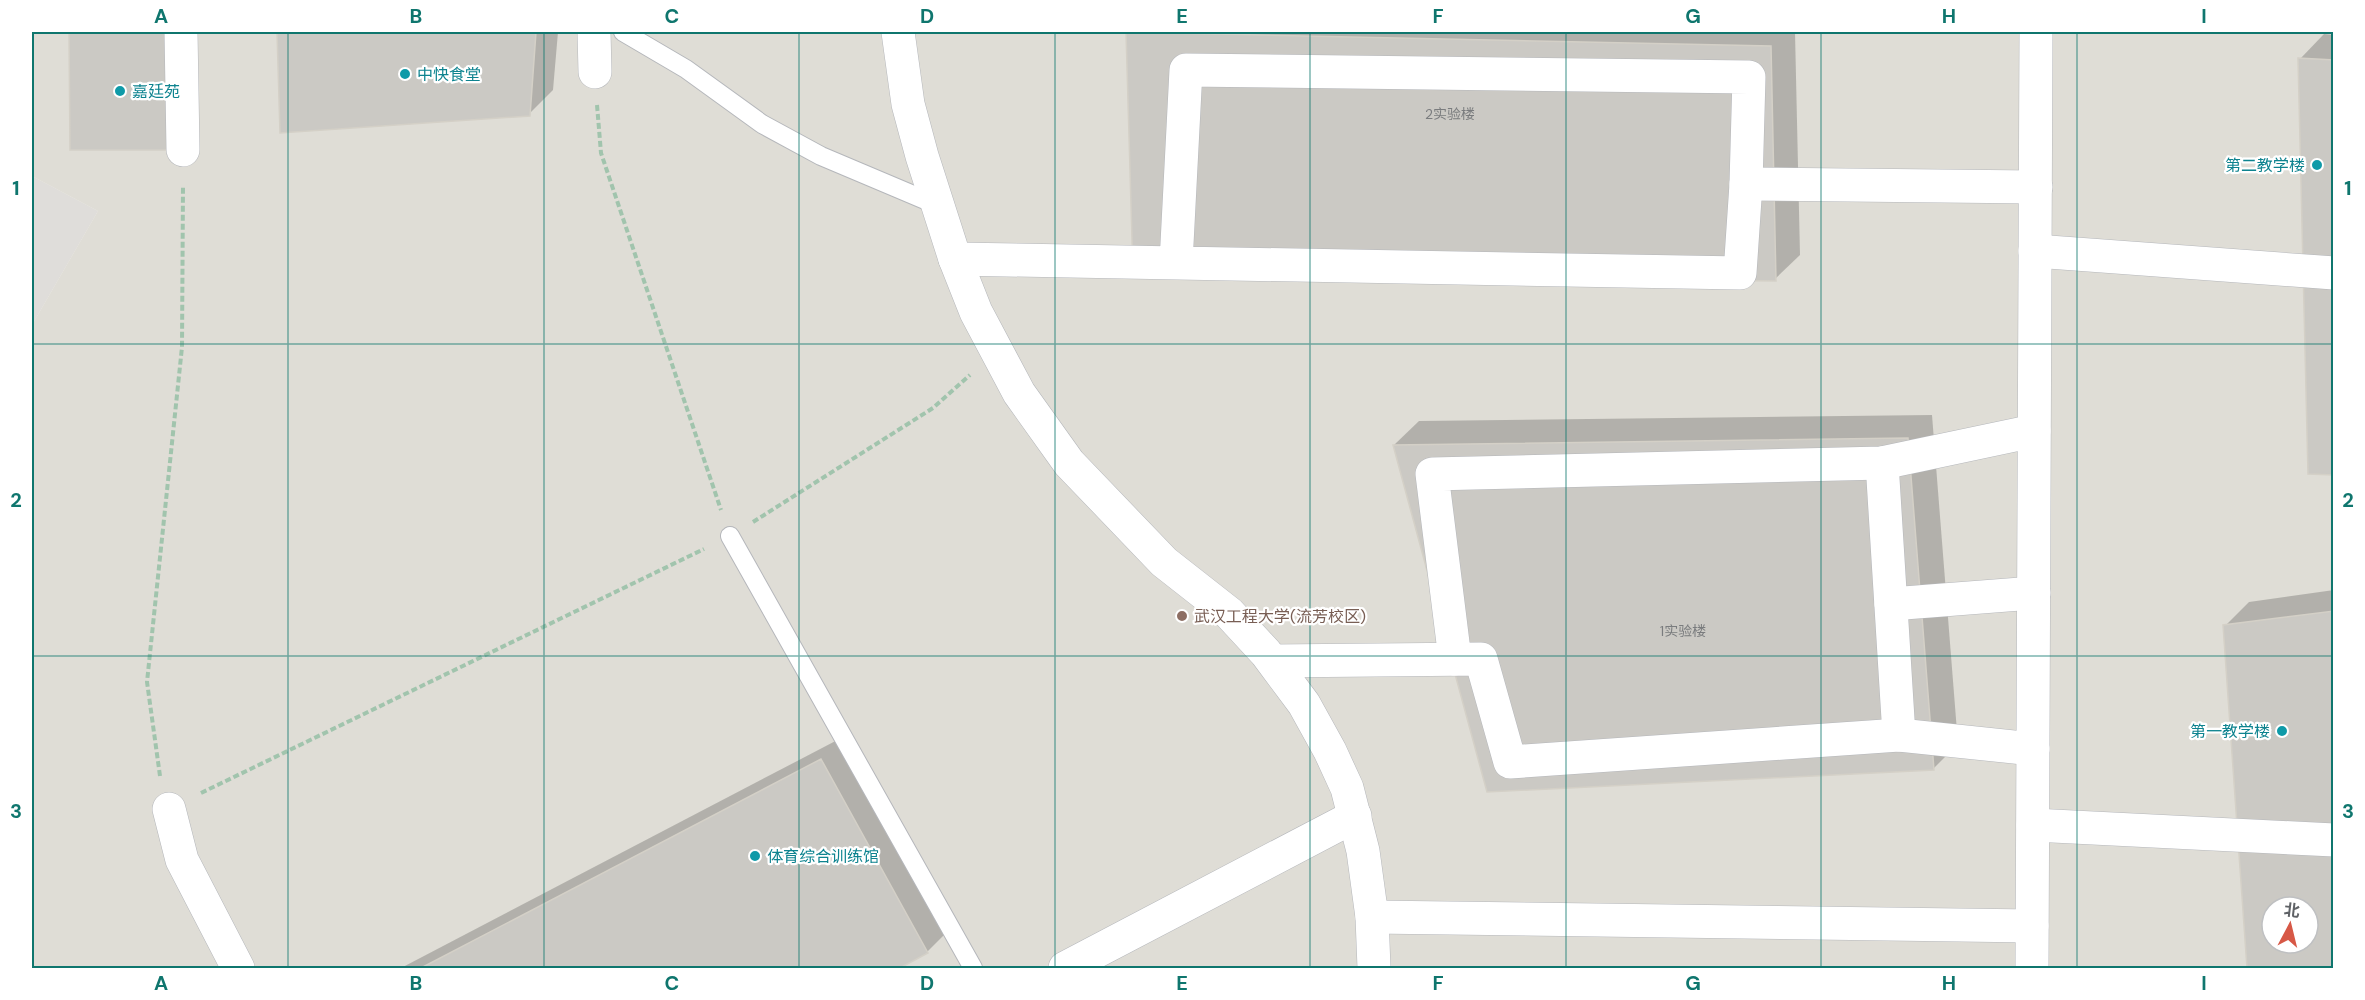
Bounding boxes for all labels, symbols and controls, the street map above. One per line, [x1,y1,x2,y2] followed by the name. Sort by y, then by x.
[154,3,168,29] text: A
[410,3,422,29] text: B
[665,3,679,29] text: C
[920,3,934,29] text: D
[1176,3,1188,29] text: E
[1432,3,1444,29] text: F
[1685,3,1701,29] text: G
[1942,3,1956,29] text: H
[2201,3,2207,29] text: I
[417,64,481,85] place label: 中快食堂
[398,67,412,81] marker: 中快食堂
[132,81,180,102] place label: 嘉廷苑
[113,84,127,98] marker: 嘉廷苑
[1425,105,1475,123] house number: 2实验楼
[2225,155,2305,176] place label: 第二教学楼
[2310,158,2324,172] marker: 第二教学楼
[12,175,20,201] text: 1
[2344,175,2352,201] text: 1
[10,487,22,513] text: 2
[2342,487,2354,513] text: 2
[1194,606,1366,627] place label: 武汉工程大学(流芳校区)
[1175,609,1189,623] marker: 武汉工程大学(流芳校区)
[1660,622,1706,640] house number: 1实验楼
[2190,721,2270,742] place label: 第一教学楼
[2275,724,2289,738] marker: 第一教学楼
[10,798,22,824] text: 3
[2342,798,2354,824] text: 3
[767,846,879,867] place label: 体育综合训练馆
[748,849,762,863] marker: 体育综合训练馆
[2260,895,2320,955] north arrow
[2283,899,2301,922] text: 北
[154,970,168,996] text: A
[410,970,422,996] text: B
[665,970,679,996] text: C
[920,970,934,996] text: D
[1176,970,1188,996] text: E
[1432,970,1444,996] text: F
[1685,970,1701,996] text: G
[1942,970,1956,996] text: H
[2201,970,2207,996] text: I

